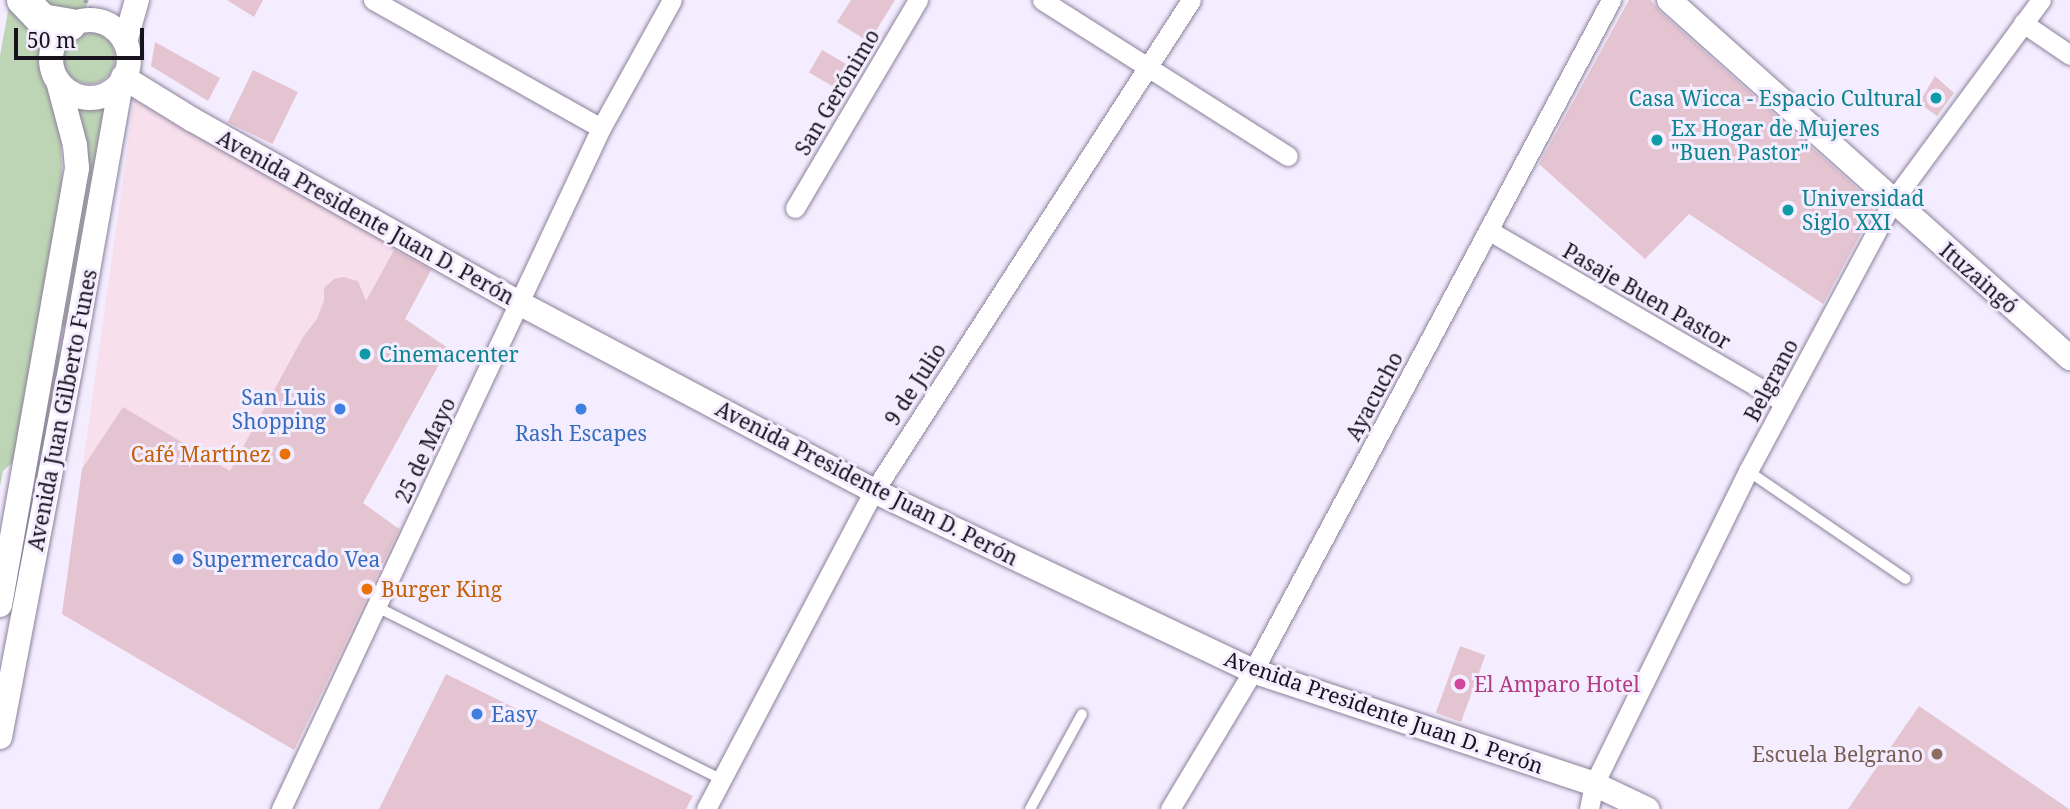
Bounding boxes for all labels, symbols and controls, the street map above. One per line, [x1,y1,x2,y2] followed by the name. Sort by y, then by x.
[18,14,147,58] scale bar
[789,24,885,160] street label: San Gerónimo
[27,26,76,54] text: 50 m
[1629,85,1922,111] place label: Casa Wicca - Espacio Cultural
[1928,90,1944,106] marker: Casa Wicca - Espacio Cultural
[1671,115,1880,165] place label: Ex Hogar de Mujeres "Buen Pastor"
[213,125,519,309] street label: Avenida Presidente Juan D. Perón
[1649,132,1665,148] marker: Ex Hogar de Mujeres "Buen Pastor"
[1802,185,1924,235] place label: Universidad Siglo XXI
[1780,202,1796,218] marker: Universidad Siglo XXI
[1935,237,2023,319] street label: Ituzaingó
[1559,238,1735,354] street label: Pasaje Buen Pastor
[22,267,102,553] street label: Avenida Juan Gilberto Funes
[1739,334,1803,426] street label: Belgrano
[879,338,951,430] street label: 9 de Julio
[379,341,519,367] place label: Cinemacenter
[357,346,373,362] marker: Cinemacenter
[1340,347,1408,445] street label: Ayacucho
[232,384,326,434] place label: San Luis Shopping
[390,393,460,507] street label: 25 de Mayo
[712,396,1022,570] street label: Avenida Presidente Juan D. Perón
[332,401,348,417] marker: San Luis Shopping
[573,401,589,417] marker: Rash Escapes
[515,420,647,446] place label: Rash Escapes
[131,441,271,467] place label: Café Martínez
[277,446,293,462] marker: Café Martínez
[192,546,380,572] place label: Supermercado Vea
[170,551,186,567] marker: Supermercado Vea
[381,576,502,602] place label: Burger King
[359,581,375,597] marker: Burger King
[1221,645,1547,779] street label: Avenida Presidente Juan D. Perón
[1474,671,1640,697] place label: El Amparo Hotel
[1452,676,1468,692] marker: El Amparo Hotel
[491,701,537,727] place label: Easy
[469,706,485,722] marker: Easy
[1752,741,1923,767] place label: Escuela Belgrano
[1929,746,1945,762] marker: Escuela Belgrano

